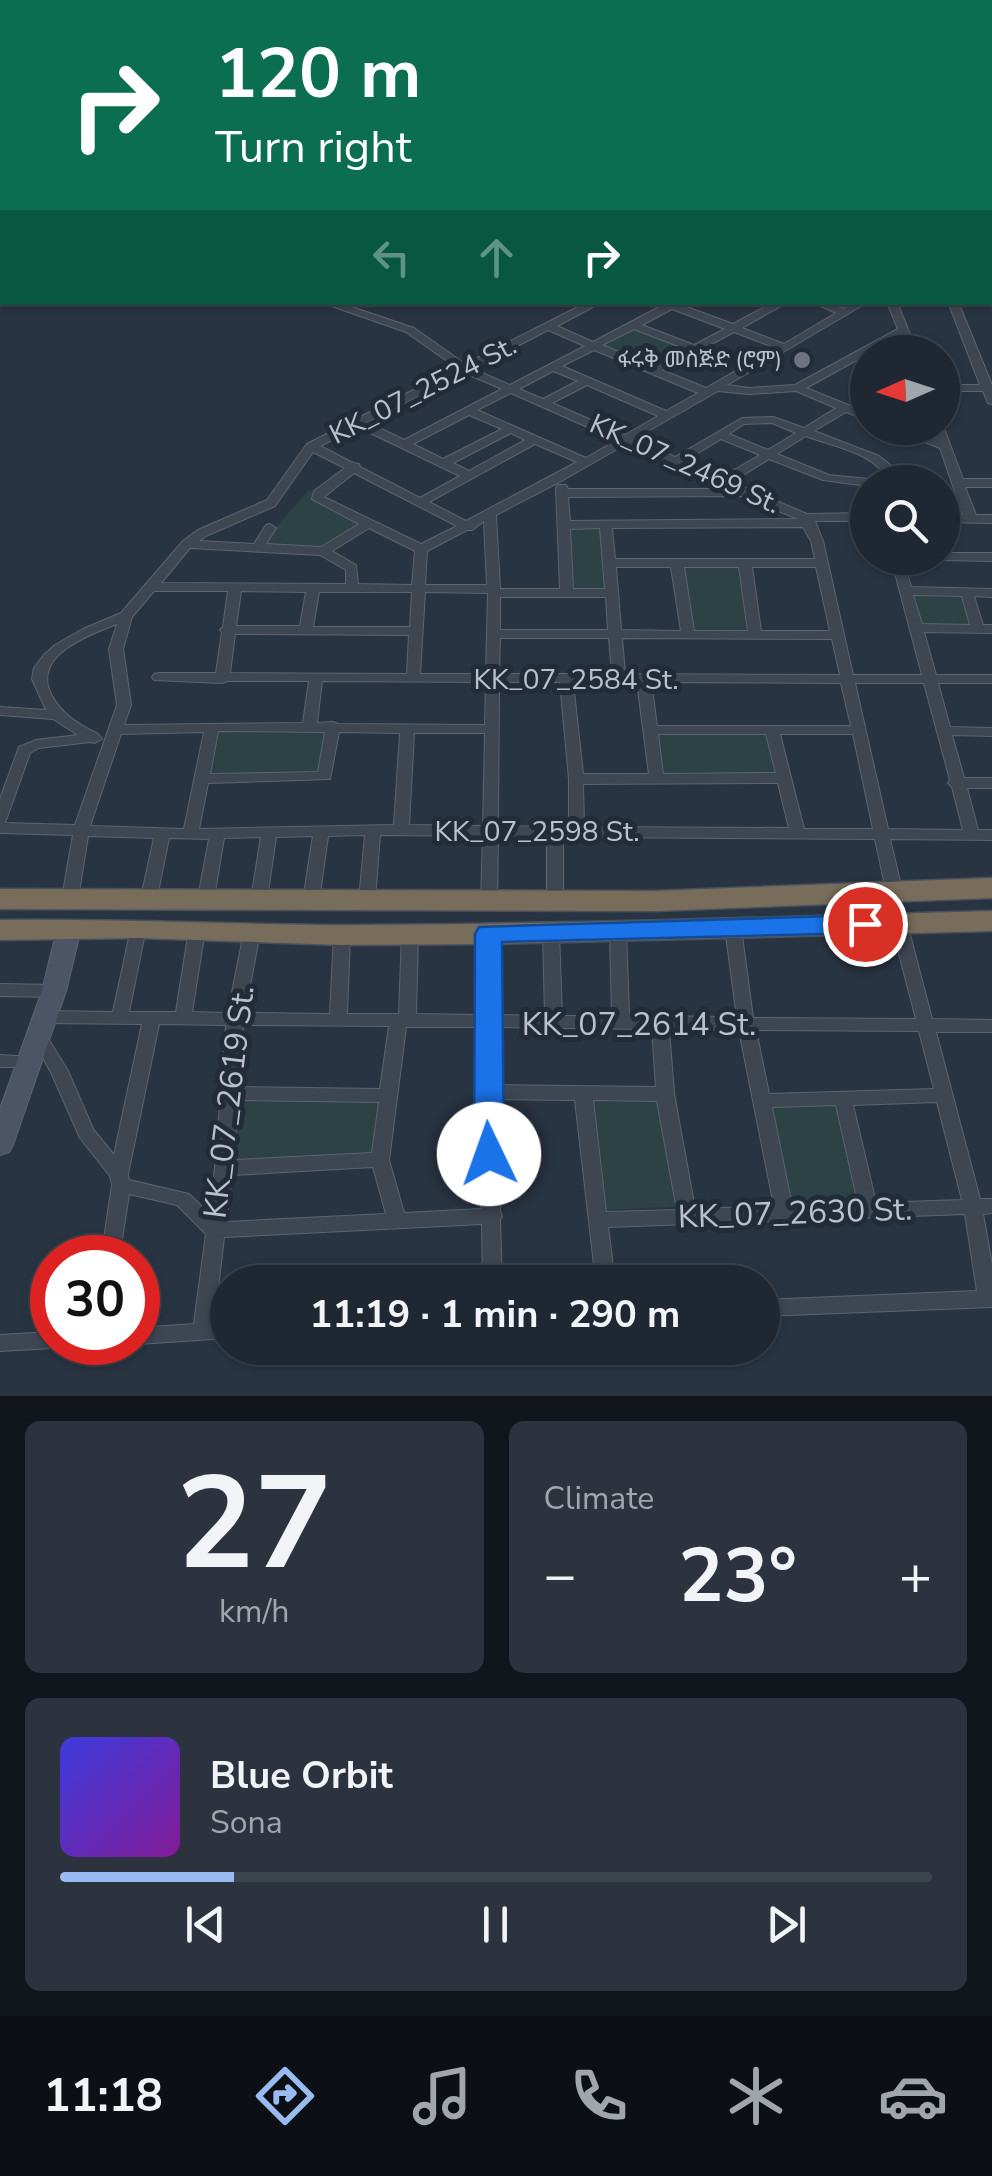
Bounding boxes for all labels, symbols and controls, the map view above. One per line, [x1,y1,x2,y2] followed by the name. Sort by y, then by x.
[215,26,421,122] text: 120 m
[50,40,180,170] icon: right
[215,117,412,178] text: Turn right
[364,230,419,285] icon: left
[469,230,524,285] icon: ahead
[574,230,629,285] icon: right
[323,327,523,453] street label: KK_07_2524 St.
[850,335,960,445] north arrow
[850,335,960,575] map controls
[618,345,782,375] place label: ፋሩቅ መስጅድ (ሮም)
[791,349,813,371] marker: ፋሩቅ መስጅድ (ሮም)
[584,405,786,523] street label: KK_07_2469 St.
[850,465,960,575] button: search
[473,661,679,699] street label: KK_07_2584 St.
[434,813,640,851] street label: KK_07_2598 St.
[823,882,908,967] pin
[838,897,893,952] icon: arrive
[193,983,265,1221] street label: KK_07_2619 St.
[522,1003,756,1046] street label: KK_07_2614 St.
[437,1102,541,1206] position arrow
[677,1187,913,1239] street label: KK_07_2630 St.
[30,1235,160,1365] speed limit sign: 30
[310,1289,680,1340] text: 11:19 · 1 min · 290 m
[176,1436,332,1613] text: 27
[544,1477,654,1520] text: Climate
[679,1525,797,1627] text: 23°
[544,1538,577,1613] text: −
[899,1538,932,1613] text: +
[219,1590,290,1633] text: km/h
[210,1750,393,1801] text: Blue Orbit
[210,1801,283,1844] text: Sona
[178,1897,233,1952] icon: previous
[468,1897,523,1952] icon: pause
[759,1897,814,1952] icon: next
[250,2061,320,2131] icon: directions
[407,2061,477,2131] icon: music
[564,2061,634,2131] icon: phone
[721,2061,791,2131] icon: climate
[878,2061,948,2131] icon: car
[44,2066,163,2127] text: 11:18

